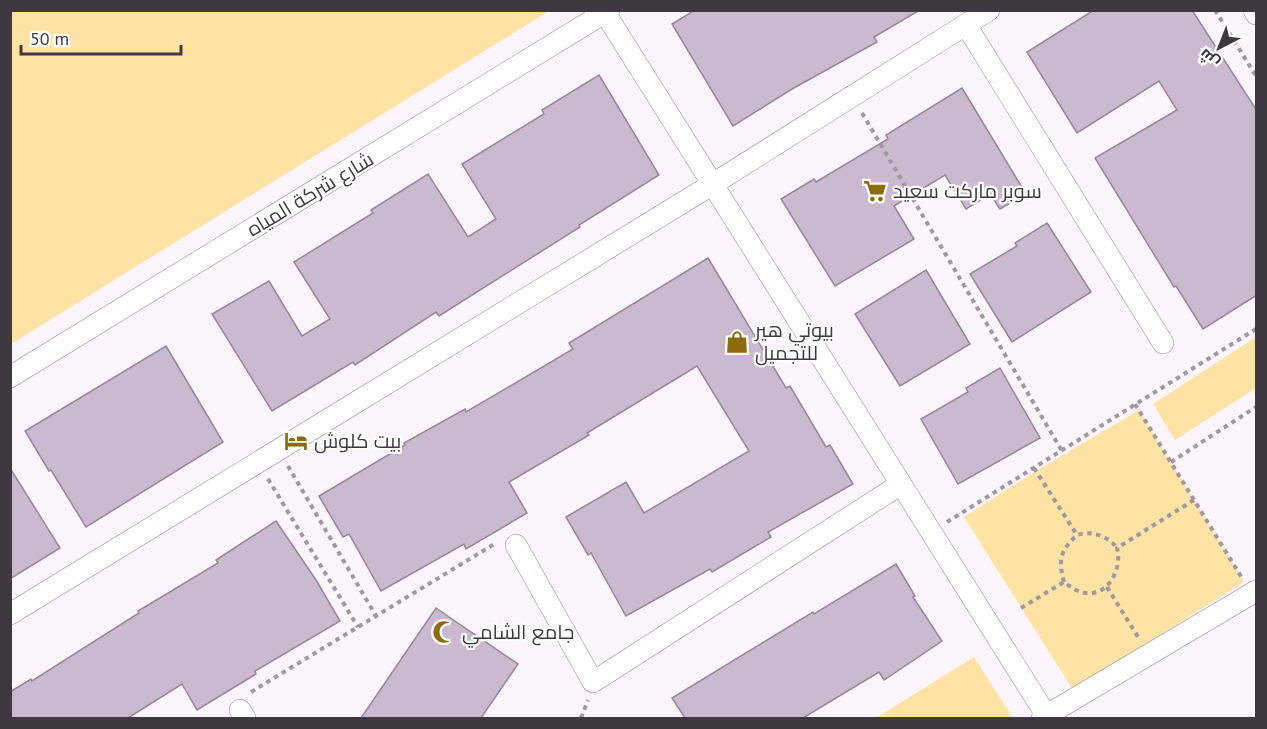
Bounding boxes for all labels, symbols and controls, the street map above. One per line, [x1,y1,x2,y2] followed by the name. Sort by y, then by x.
[21,18,182,56] scale bar
[1189,18,1249,78] north arrow
[30,27,69,50] text: 50 m
[1195,45,1223,73] text: ش
[242,146,379,243] street label: شارع شركة المياه
[862,178,888,204] supermarket icon: سوبر ماركت سعيد
[893,178,1042,204] place label: سوبر ماركت سعيد
[754,317,834,366] place label: بيوتي هير للتجميل
[724,329,750,355] shop icon: بيوتي هير للتجميل
[283,428,309,454] hotel icon: بيت كلوش
[314,428,401,454] place label: بيت كلوش
[431,619,457,645] mosque icon: جامع الشامي
[462,619,574,648] place label: جامع الشامي

